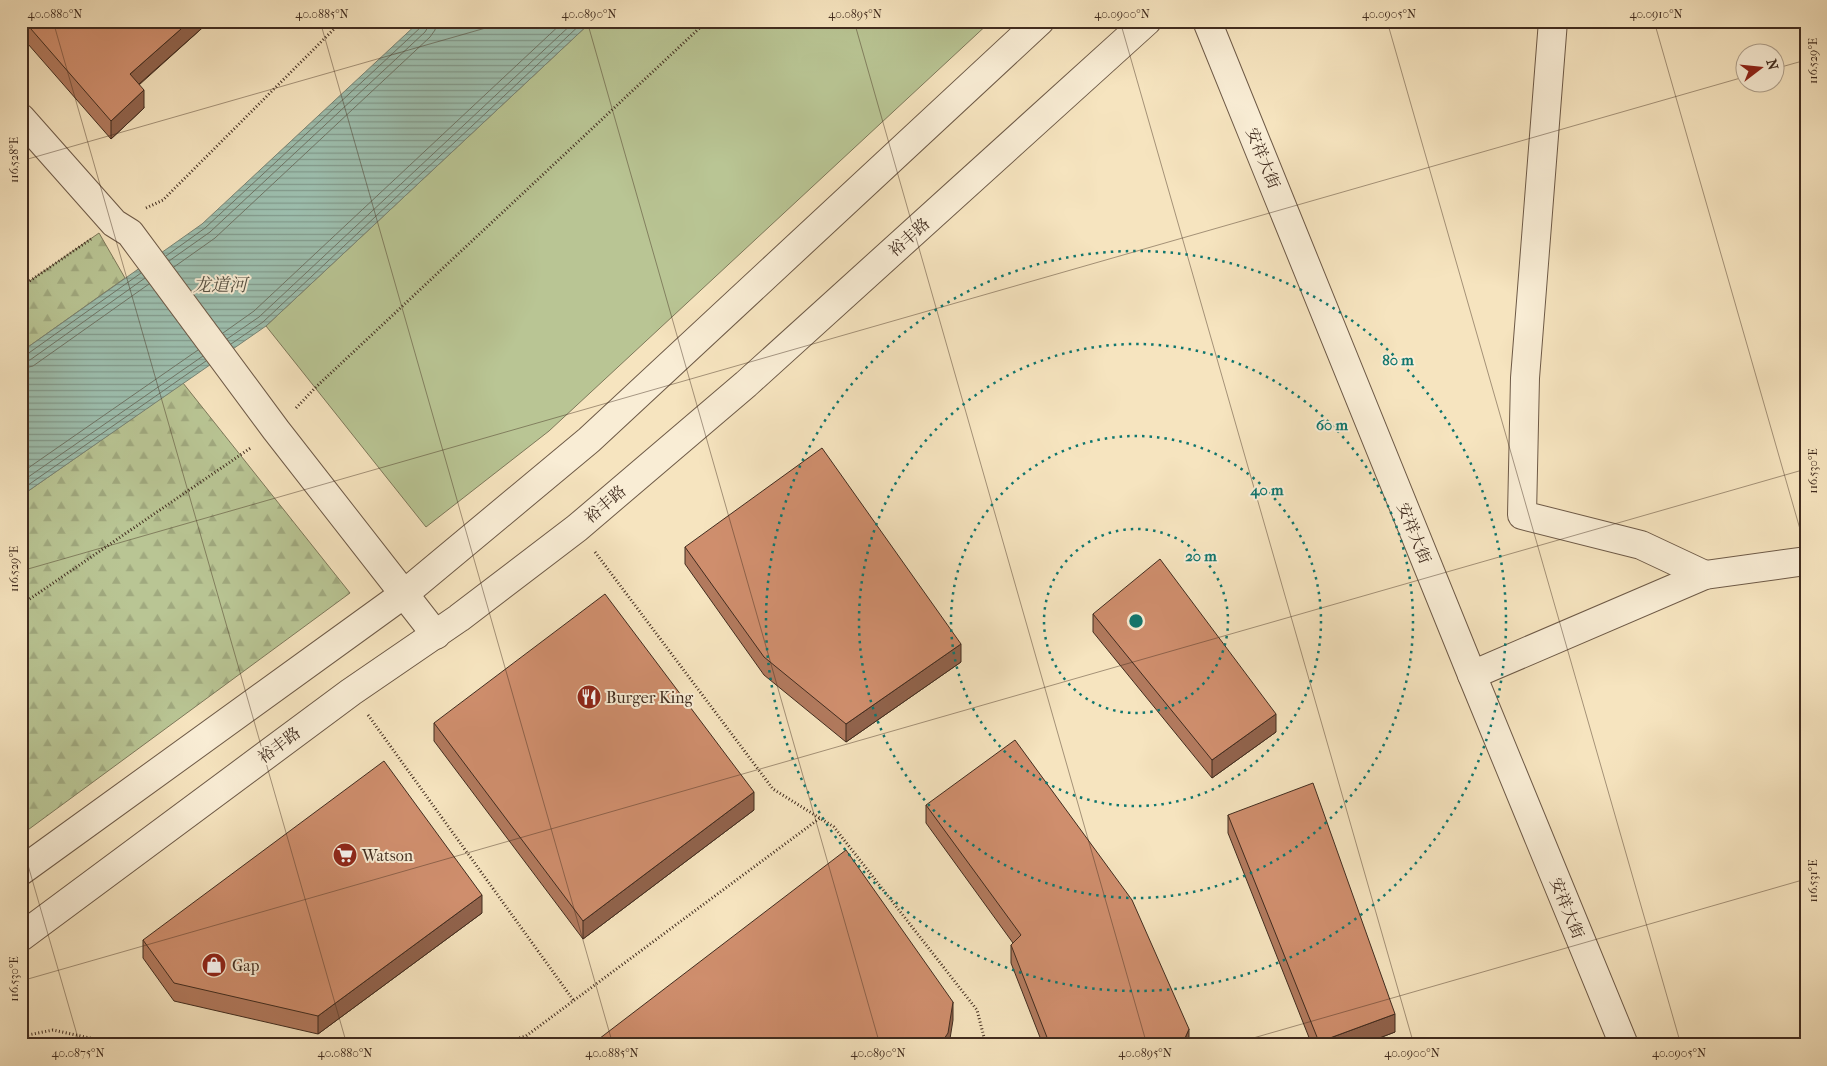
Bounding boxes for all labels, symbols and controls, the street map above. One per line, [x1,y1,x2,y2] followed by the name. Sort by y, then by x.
[28,7,82,21] text: 40.0880°N
[295,7,349,21] text: 40.0885°N
[561,7,617,21] text: 40.0890°N
[828,7,882,21] text: 40.0895°N
[1094,7,1150,21] text: 40.0900°N
[1362,7,1416,21] text: 40.0905°N
[1629,7,1683,21] text: 40.0910°N
[1806,38,1820,84] text: 116.529°E
[1734,42,1784,92] north arrow
[1762,57,1782,72] text: N
[1242,125,1284,191] street label: 安祥大街
[7,137,21,183] text: 116.528°E
[885,214,933,260] street label: 裕丰路
[193,275,250,296] water label: 龙道河
[1382,351,1414,369] text: 80 m
[1316,416,1349,434] text: 60 m
[1806,448,1820,494] text: 116.530°E
[581,481,629,527] street label: 裕丰路
[1250,481,1284,499] text: 40 m
[1393,500,1435,566] street label: 安祥大街
[7,546,21,592] text: 116.529°E
[1185,547,1217,565] text: 20 m
[1127,612,1145,630] centre of rings
[576,684,602,710] restaurant icon: Burger King
[606,688,694,707] place label: Burger King
[254,723,304,767] street label: 裕丰路
[332,842,358,868] supermarket icon: Watson
[361,846,414,865] place label: Watson
[1806,860,1820,902] text: 116.531°E
[1546,875,1588,941] street label: 安祥大街
[201,952,227,978] shop icon: Gap
[7,956,21,1002] text: 116.530°E
[232,956,260,975] place label: Gap
[51,1046,105,1060] text: 40.0875°N
[318,1046,372,1060] text: 40.0880°N
[585,1046,639,1060] text: 40.0885°N
[850,1046,906,1060] text: 40.0890°N
[1118,1046,1172,1060] text: 40.0895°N
[1384,1046,1440,1060] text: 40.0900°N
[1652,1046,1706,1060] text: 40.0905°N

